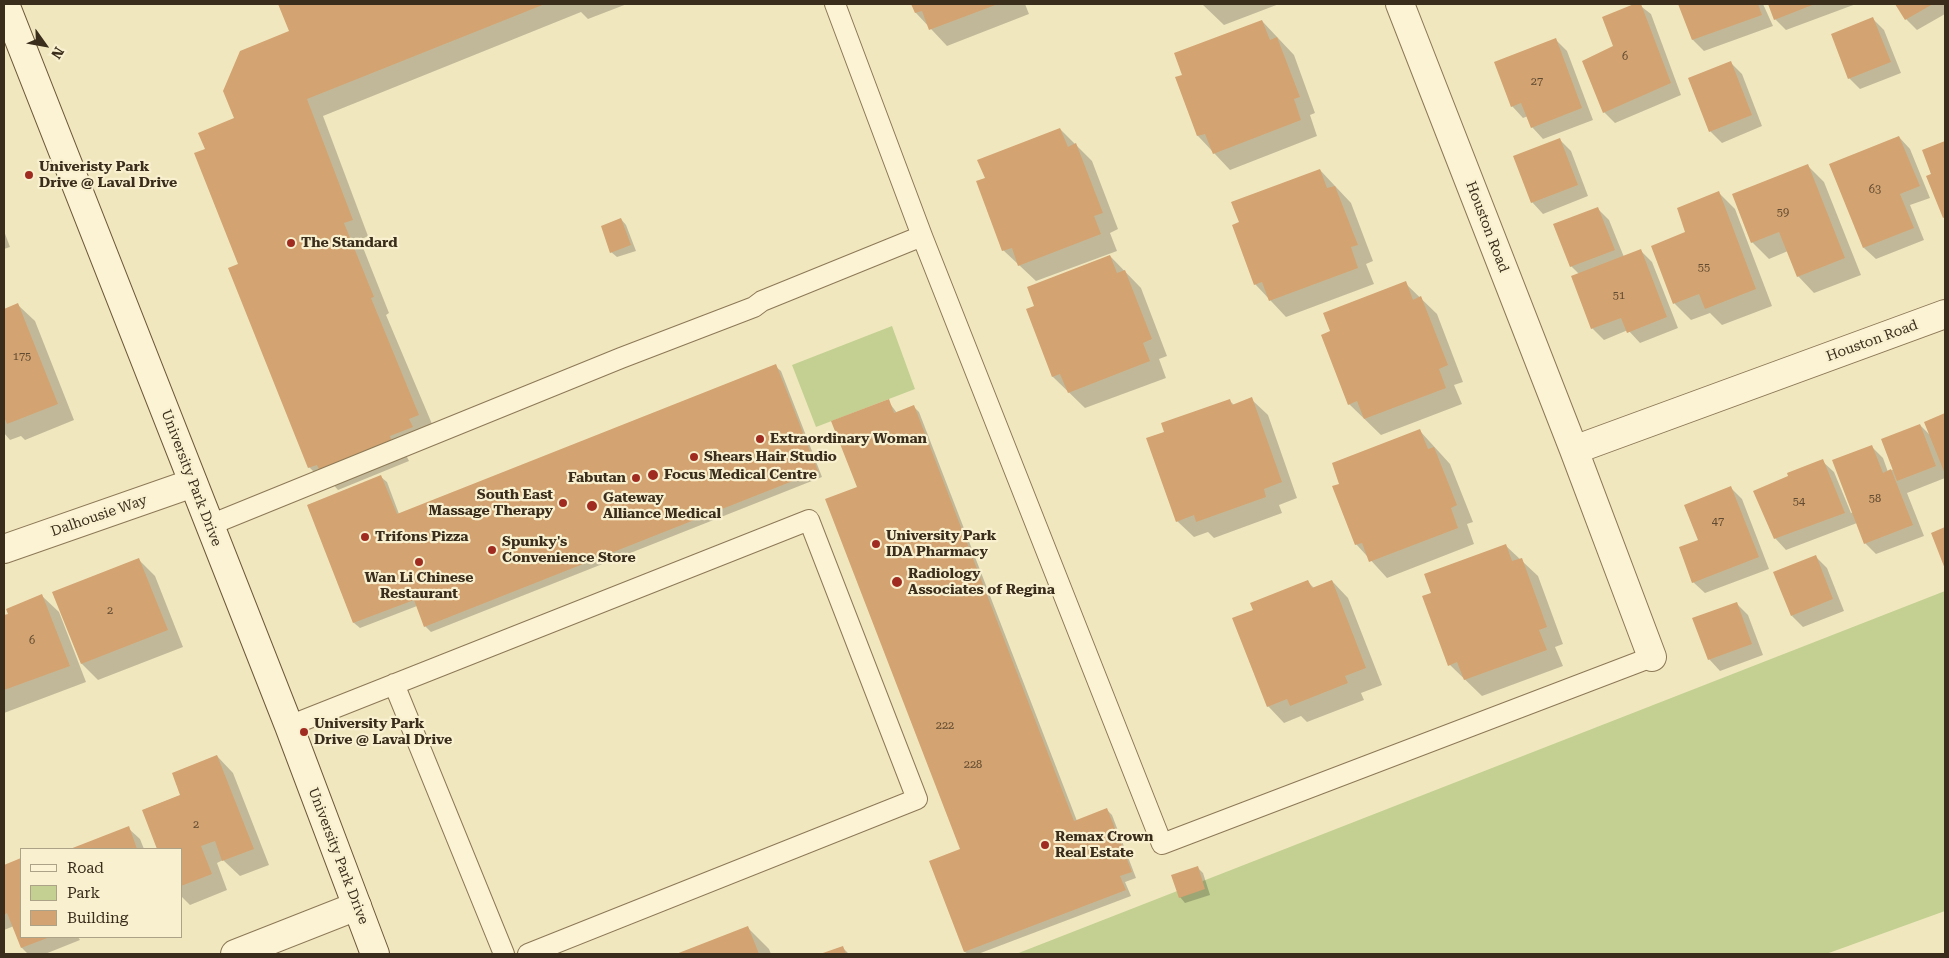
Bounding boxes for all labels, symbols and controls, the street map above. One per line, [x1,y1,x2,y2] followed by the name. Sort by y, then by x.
[20,20,70,70] north arrow
[48,44,67,62] text: N
[1622,50,1628,64] house number: 6
[1531,75,1543,89] house number: 27
[39,159,177,192] place label: Univeristy Park Drive @ Laval Drive
[23,169,35,181] marker: Univeristy Park Drive @ Laval Drive
[1462,179,1512,275] street label: Houston Road
[1869,183,1881,197] house number: 63
[1777,206,1789,220] house number: 59
[301,235,398,251] place label: The Standard
[285,237,297,249] marker: The Standard
[1698,261,1710,275] house number: 55
[1613,289,1625,303] house number: 51
[1824,317,1920,365] street label: Houston Road
[13,350,31,364] house number: 175
[157,407,225,549] street label: University Park Drive
[770,431,927,447] place label: Extraordinary Woman
[754,433,766,445] marker: Extraordinary Woman
[704,449,837,465] place label: Shears Hair Studio
[688,451,700,463] marker: Shears Hair Studio
[664,467,817,483] place label: Focus Medical Centre
[646,468,660,482] marker: Focus Medical Centre
[568,470,626,486] place label: Fabutan
[630,472,642,484] marker: Fabutan
[429,487,553,520] place label: South East Massage Therapy
[603,490,721,522] place label: Gateway Alliance Medical
[49,492,149,540] street label: Dalhousie Way
[1869,492,1881,506] house number: 58
[1793,495,1805,509] house number: 54
[557,497,569,509] marker: South East Massage Therapy
[585,499,599,513] marker: Gateway Alliance Medical
[1712,515,1724,529] house number: 47
[886,528,996,560] place label: University Park IDA Pharmacy
[375,529,468,545] place label: Trifons Pizza
[359,531,371,543] marker: Trifons Pizza
[502,534,636,566] place label: Spunky's Convenience Store
[870,538,882,550] marker: University Park IDA Pharmacy
[486,544,498,556] marker: Spunky's Convenience Store
[413,556,425,568] marker: Wan Li Chinese Restaurant
[908,566,1055,598] place label: Radiology Associates of Regina
[365,570,473,602] place label: Wan Li Chinese Restaurant
[890,575,904,589] marker: Radiology Associates of Regina
[107,604,113,618] house number: 2
[29,634,35,648] house number: 6
[314,716,452,749] place label: University Park Drive @ Laval Drive
[936,719,954,733] house number: 222
[298,726,310,738] marker: University Park Drive @ Laval Drive
[964,758,982,772] house number: 228
[304,785,372,927] street label: University Park Drive
[193,818,199,832] house number: 2
[1055,829,1153,862] place label: Remax Crown Real Estate
[1039,839,1051,851] marker: Remax Crown Real Estate
[20,848,182,938] legend
[67,859,104,877] text: Road
[67,884,100,902] text: Park
[67,909,128,927] text: Building

